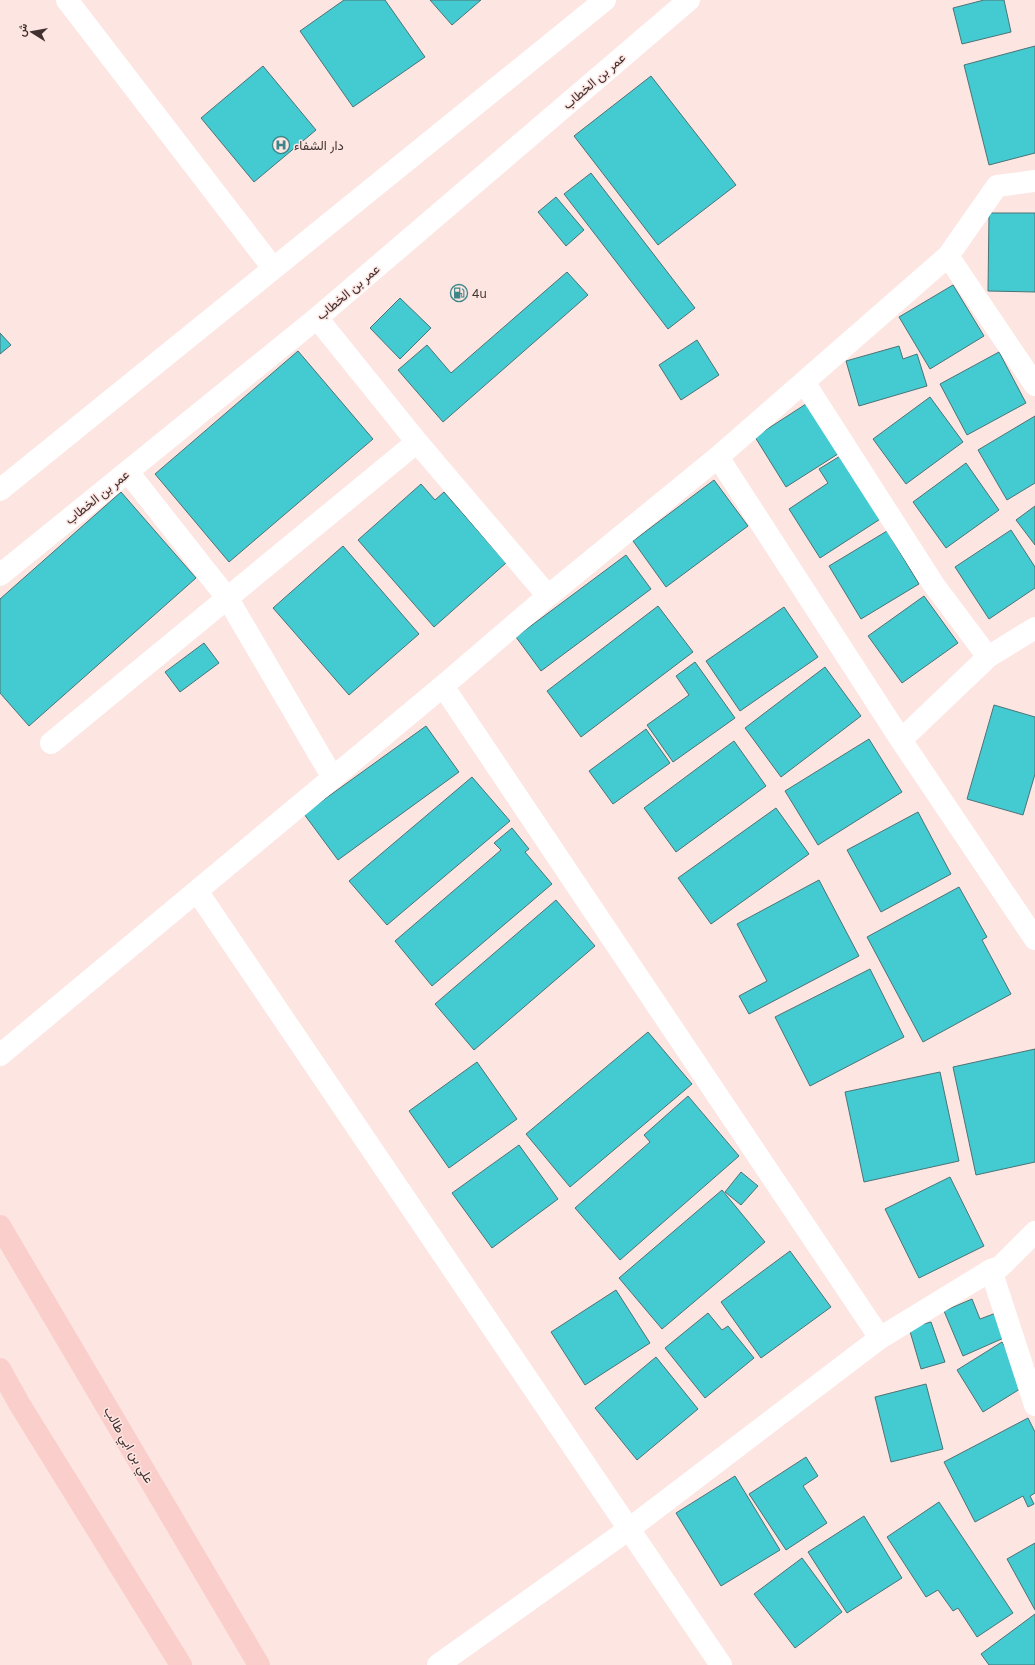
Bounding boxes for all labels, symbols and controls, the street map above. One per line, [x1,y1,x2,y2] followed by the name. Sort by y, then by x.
[12,12,52,52] north arrow
[15,22,30,38] text: ش
[560,50,629,113] street label: عمر بن الخطاب
[271,135,291,155] hospital icon: دار الشفاء
[294,138,344,154] place label: دار الشفاء
[313,261,383,324] street label: عمر بن الخطاب
[449,283,469,303] fuel station icon: 4u
[472,286,487,301] place label: 4u
[62,467,133,528] street label: عمر بن الخطاب
[98,1404,157,1488] street label: علي بن ابي طالب

